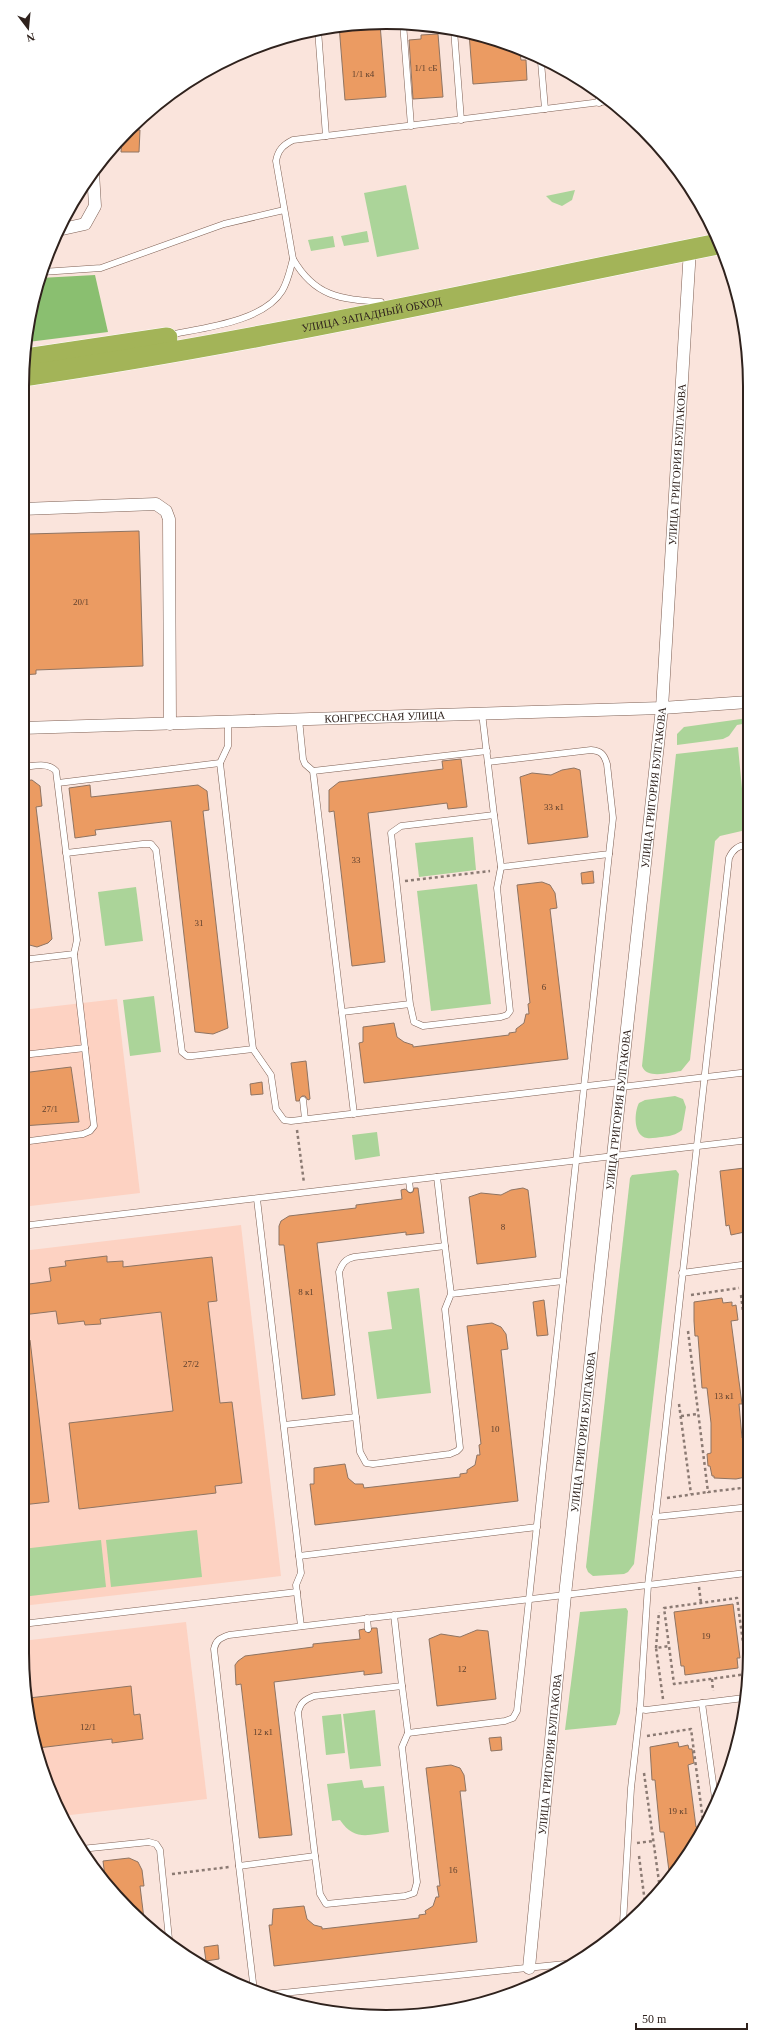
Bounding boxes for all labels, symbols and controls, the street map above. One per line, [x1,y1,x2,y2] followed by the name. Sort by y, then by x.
[8,8,48,48] north arrow
[25,31,36,44] text: N
[415,63,437,73] house number: 1/1 сБ
[352,69,375,79] house number: 1/1 к4
[301,295,443,334] street label: УЛИЦА ЗАПАДНЫЙ ОБХОД
[666,383,688,546] street label: УЛИЦА ГРИГОРИЯ БУЛГАКОВА
[73,597,89,607] house number: 20/1
[639,706,668,869] street label: УЛИЦА ГРИГОРИЯ БУЛГАКОВА
[324,709,445,725] street label: КОНГРЕССНАЯ УЛИЦА
[544,802,564,812] house number: 33 к1
[352,855,361,865] house number: 33
[195,918,204,928] house number: 31
[542,982,547,992] house number: 6
[603,1028,633,1191] street label: УЛИЦА ГРИГОРИЯ БУЛГАКОВА
[42,1104,58,1114] house number: 27/1
[501,1222,506,1232] house number: 8
[298,1287,314,1297] house number: 8 к1
[568,1350,598,1513] street label: УЛИЦА ГРИГОРИЯ БУЛГАКОВА
[183,1359,199,1369] house number: 27/2
[714,1391,734,1401] house number: 13 к1
[491,1424,500,1434] house number: 10
[702,1631,711,1641] house number: 19
[458,1664,467,1674] house number: 12
[536,1673,563,1835] street label: УЛИЦА ГРИГОРИЯ БУЛГАКОВА
[80,1722,96,1732] house number: 12/1
[253,1727,273,1737] house number: 12 к1
[668,1806,688,1816] house number: 19 к1
[449,1865,458,1875] house number: 16
[636,2005,747,2031] scale bar
[642,2012,667,2026] text: 50 m

